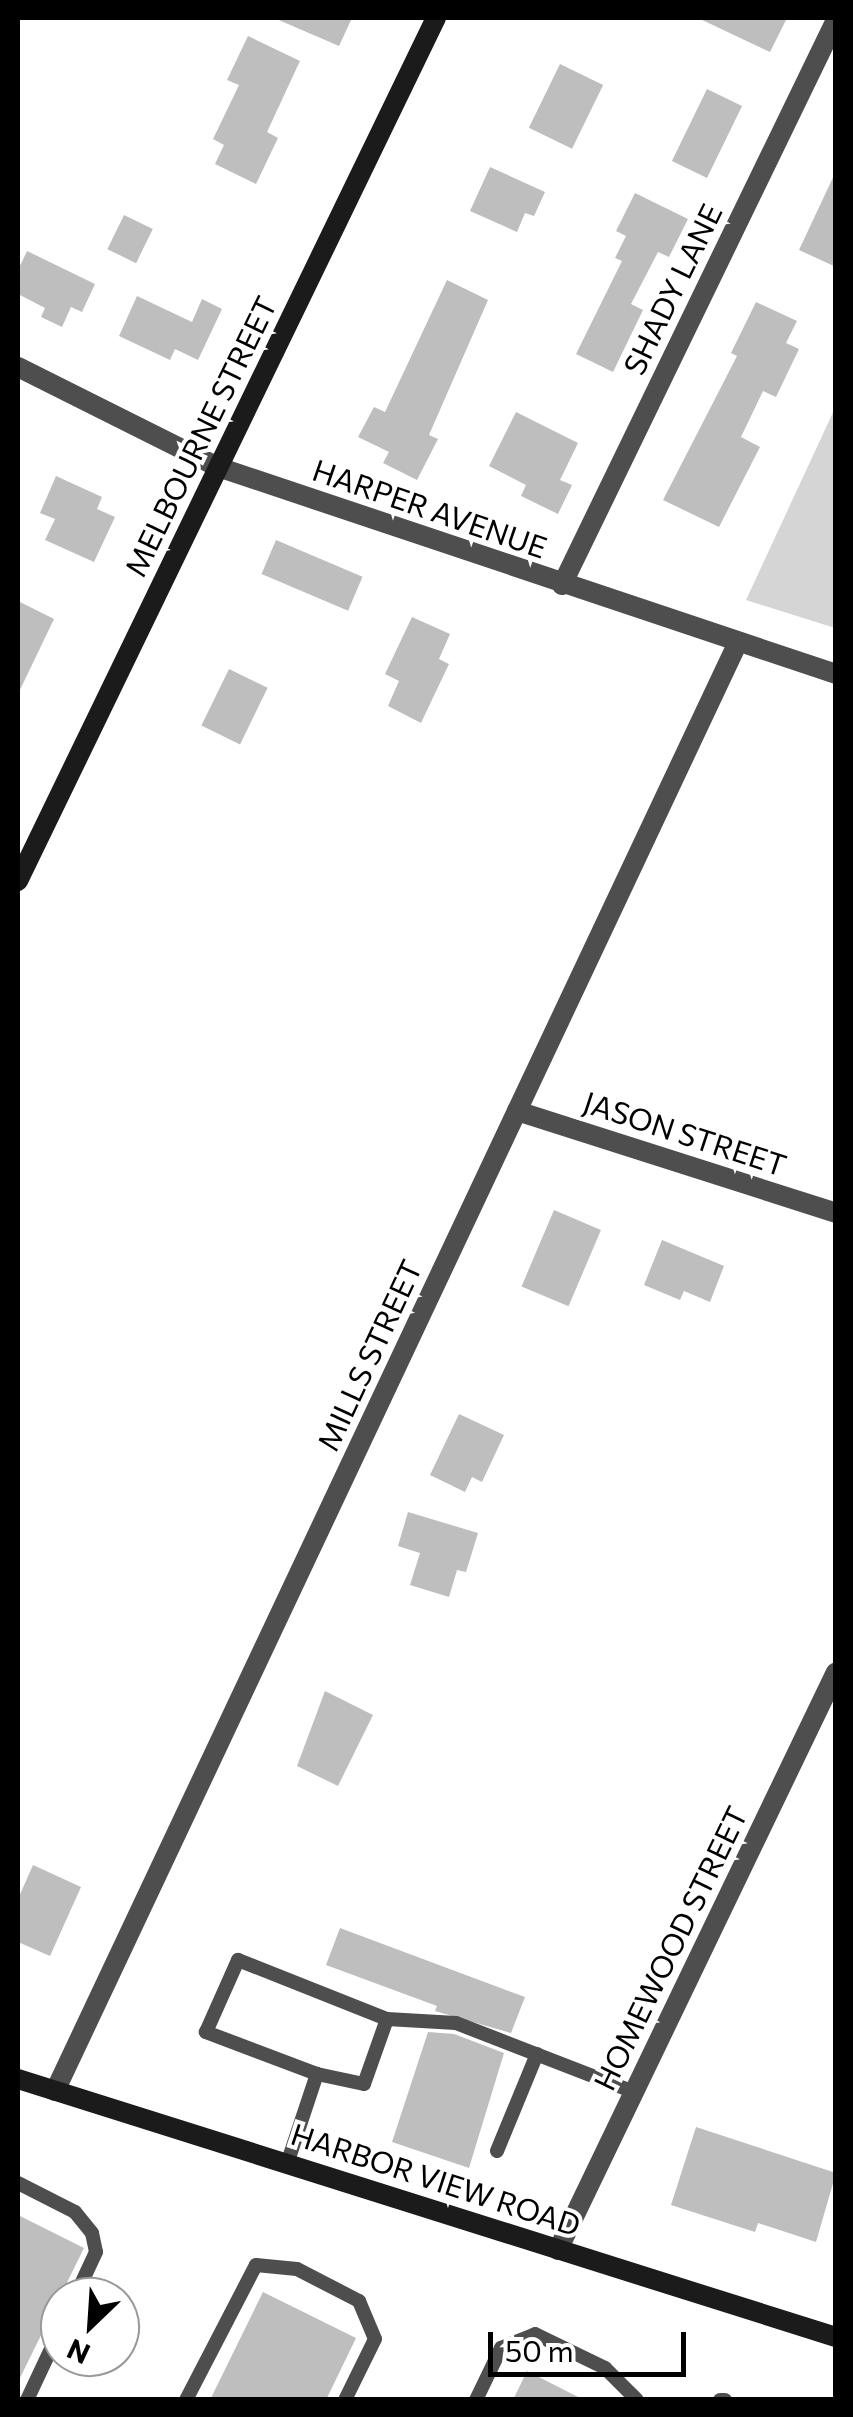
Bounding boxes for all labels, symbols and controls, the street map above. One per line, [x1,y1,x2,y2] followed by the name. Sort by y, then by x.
[615,198,729,380] street label: SHADY LANE
[116,290,284,582] street label: MELBOURNE STREET
[308,451,552,565] street label: HARPER AVENUE
[579,1083,791,1183] street label: JASON STREET
[309,1254,429,1456] street label: MILLS STREET
[586,1800,754,2096] street label: HOMEWOOD STREET
[287,2115,585,2243] street label: HARBOR VIEW ROAD
[40,2277,140,2377] north arrow
[493,2312,690,2374] scale bar
[505,2331,574,2368] text: 50 m
[61,2333,95,2372] text: N

